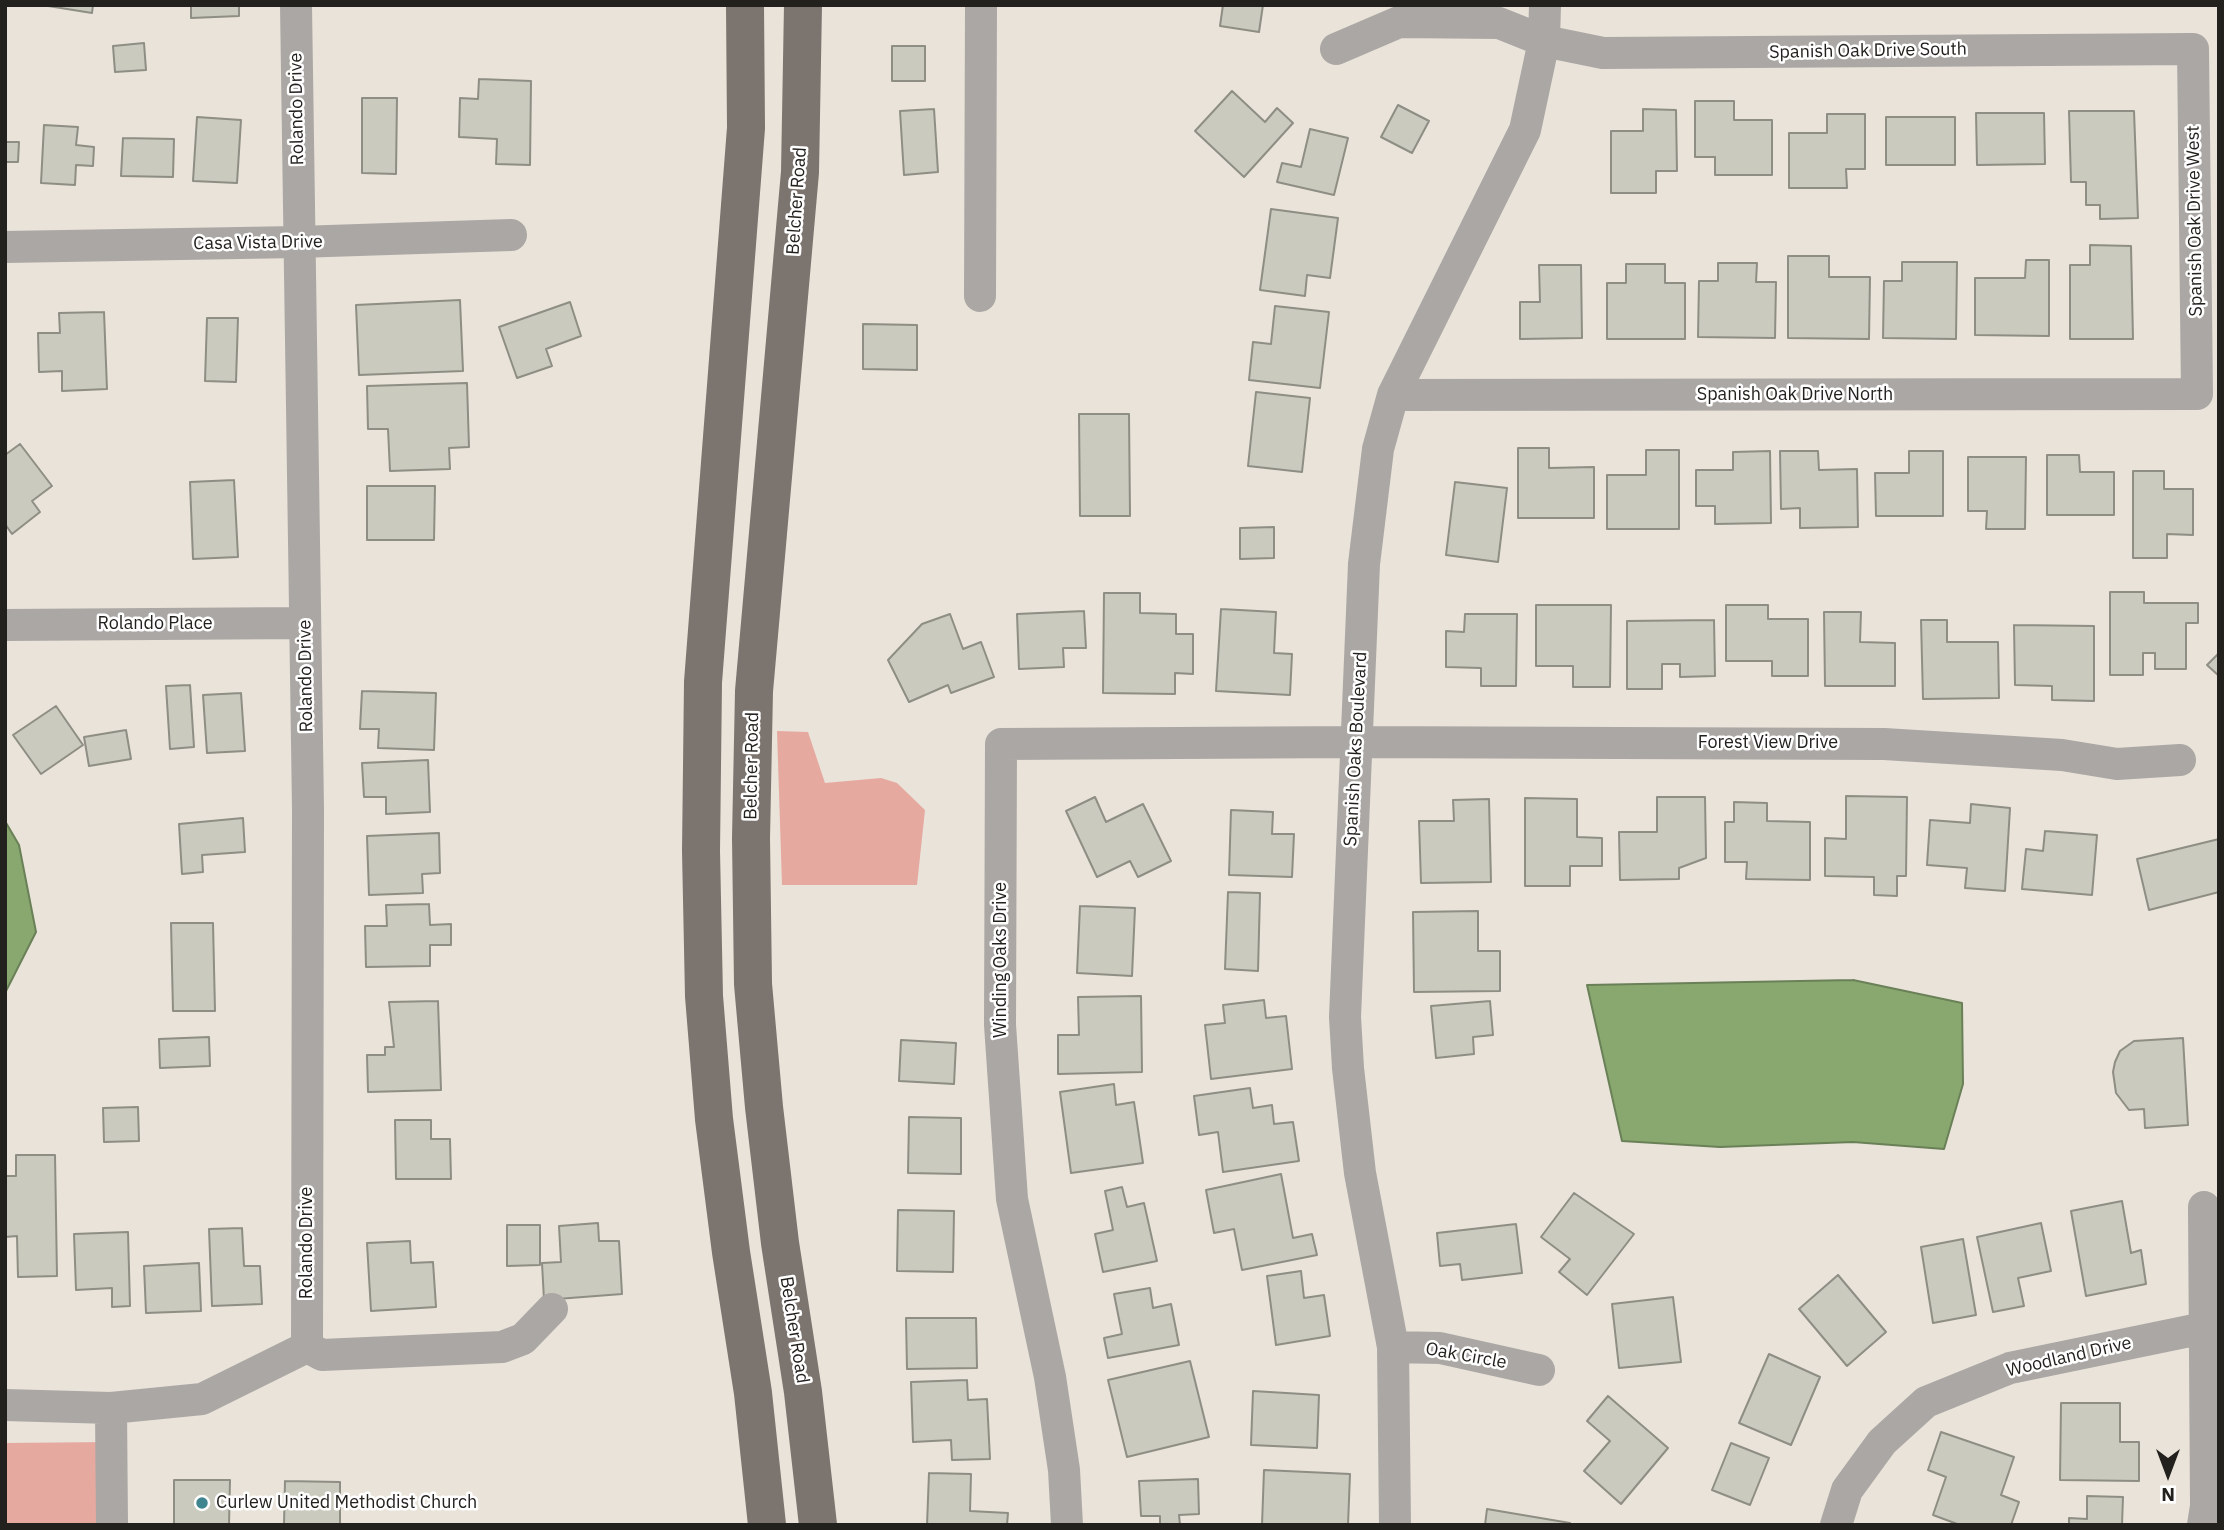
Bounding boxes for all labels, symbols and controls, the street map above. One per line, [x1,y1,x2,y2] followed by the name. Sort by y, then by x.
[1769,38,1967,64] street label: Spanish Oak Drive South
[285,53,309,165] street label: Rolando Drive
[2183,125,2207,317] street label: Spanish Oak Drive West
[782,146,812,256] street label: Belcher Road
[193,231,323,255] street label: Casa Vista Drive
[1697,384,1893,406] street label: Spanish Oak Drive North
[97,613,213,635] street label: Rolando Place
[294,620,318,732] street label: Rolando Drive
[1340,651,1372,847] street label: Spanish Oaks Boulevard
[740,712,764,820] street label: Belcher Road
[1698,732,1838,754] street label: Forest View Drive
[990,882,1012,1038] street label: Winding Oaks Drive
[296,1187,318,1299] street label: Rolando Drive
[775,1275,813,1385] street label: Belcher Road
[2004,1332,2134,1382] street label: Woodland Drive
[1424,1338,1508,1374] street label: Oak Circle
[2133,1439,2203,1509] north arrow
[2161,1483,2175,1507] text: N
[216,1492,477,1514] place label: Curlew United Methodist Church
[194,1495,210,1511] marker: Curlew United Methodist Church

